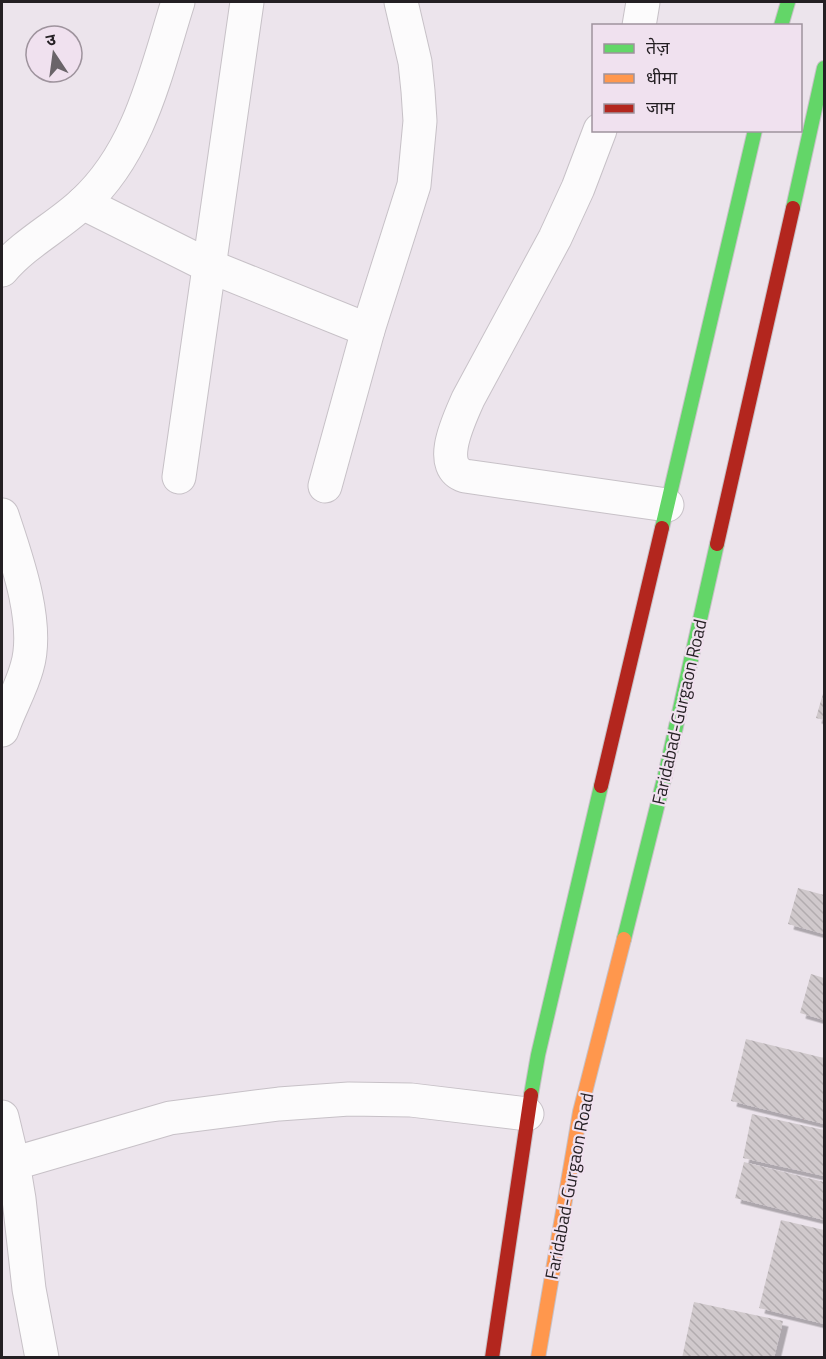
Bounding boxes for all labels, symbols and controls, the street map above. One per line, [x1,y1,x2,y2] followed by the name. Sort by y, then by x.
[24,24,84,84] north arrow
[592,24,802,132] legend
[43,26,59,52] text: उ
[646,34,670,61] text: तेज़
[646,64,677,91] text: धीमा
[646,94,676,121] text: जाम
[645,617,713,807] street label: Faridabad-Gurgaon Road
[538,1090,600,1282] street label: Faridabad-Gurgaon Road

